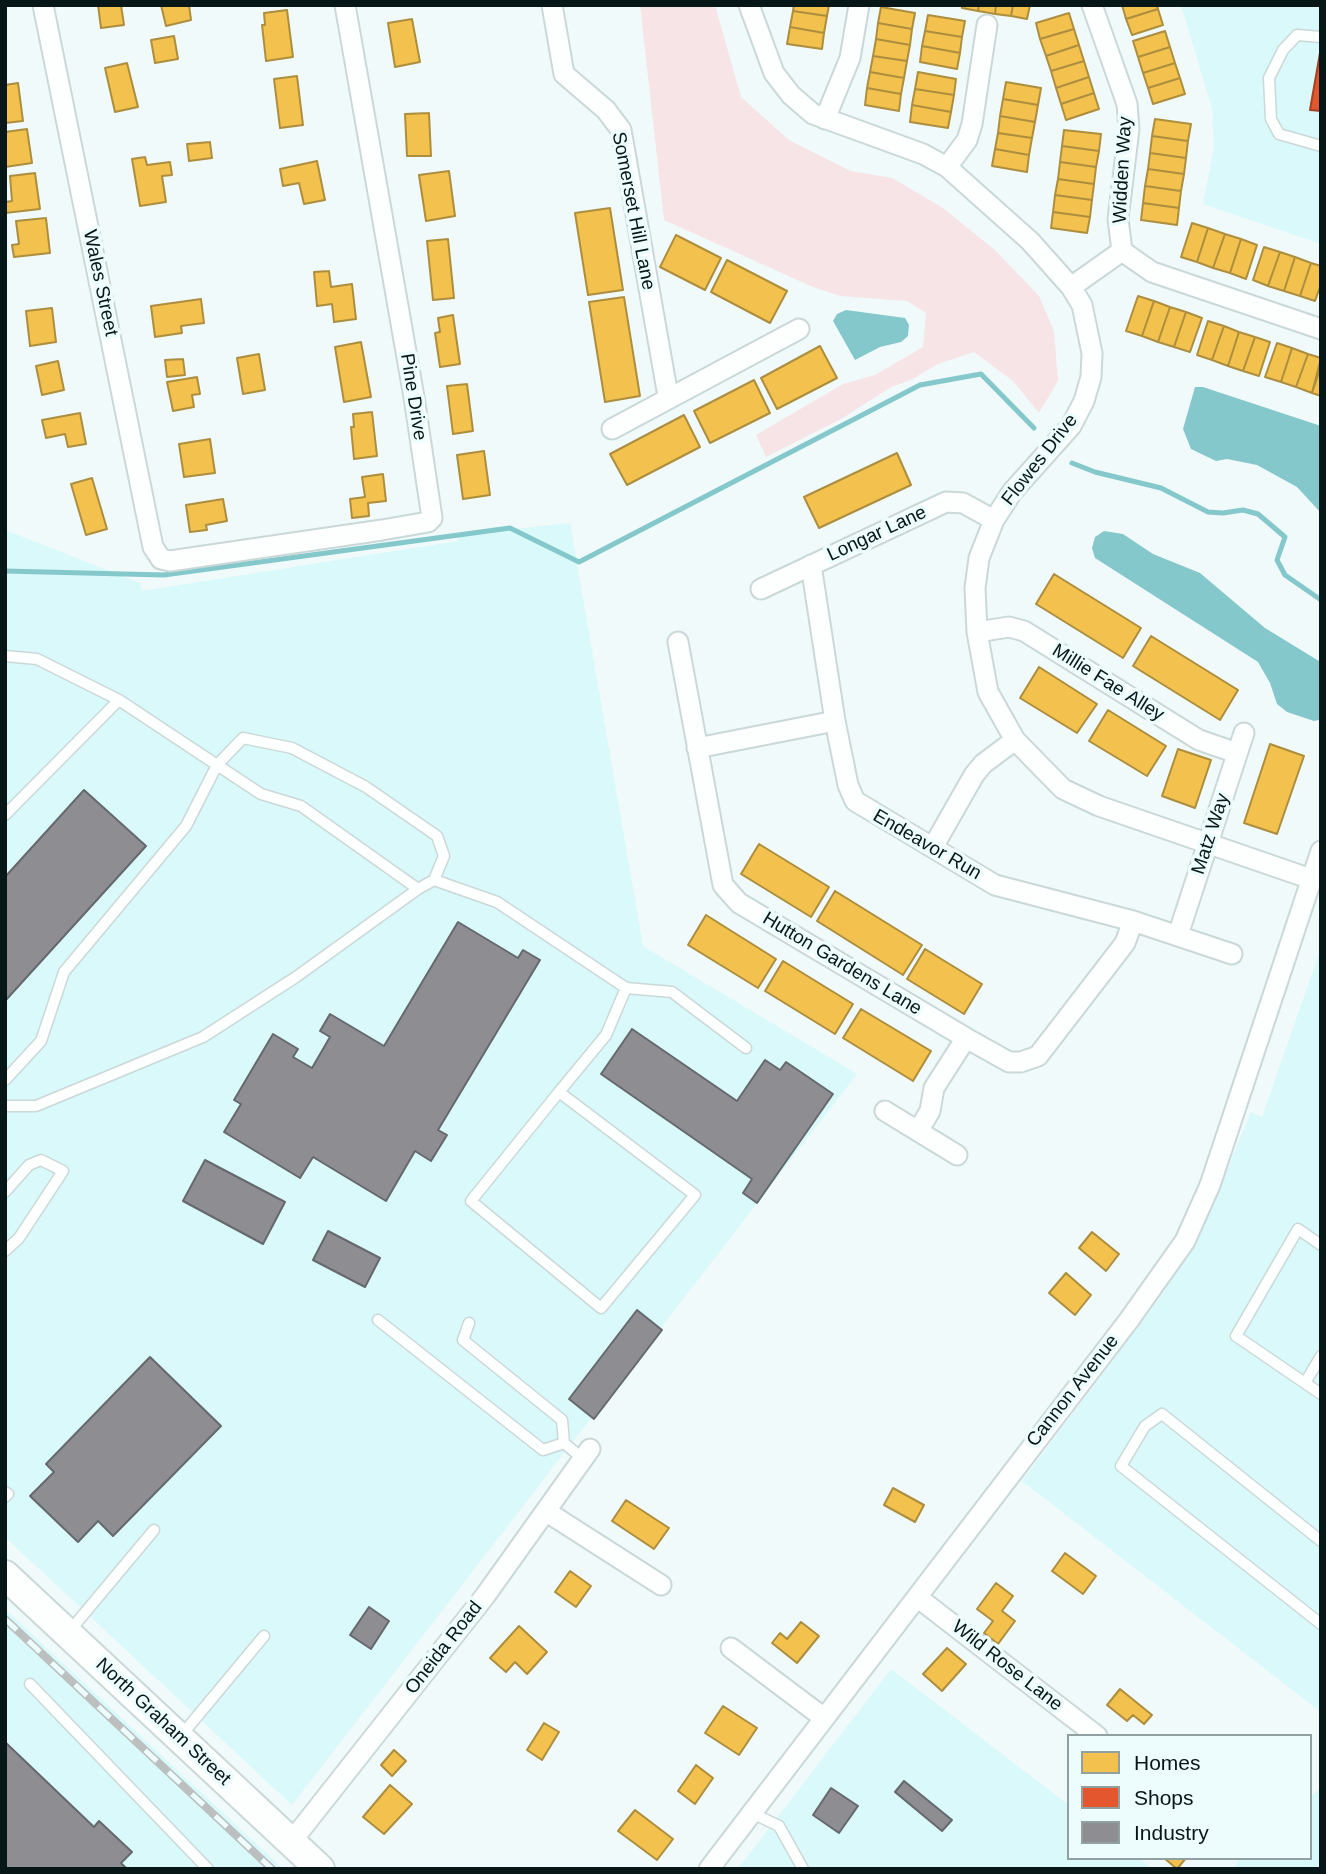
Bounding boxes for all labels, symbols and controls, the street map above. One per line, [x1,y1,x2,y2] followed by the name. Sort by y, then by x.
[1109,116,1137,224] street label: Widden Way
[606,130,660,292] street label: Somerset Hill Lane
[78,228,122,338] street label: Wales Street
[395,352,431,442] street label: Pine Drive
[997,410,1083,510] street label: Flowes Drive
[824,501,930,567] street label: Longar Lane
[1048,639,1168,727] street label: Millie Fae Alley
[1187,791,1235,877] street label: Matz Way
[869,805,985,885] street label: Endeavor Run
[758,907,926,1021] street label: Hutton Gardens Lane
[1022,1330,1124,1452] street label: Cannon Avenue
[401,1597,487,1699] street label: Oneida Road
[947,1616,1067,1716] street label: Wild Rose Lane
[91,1654,235,1790] street label: North Graham Street
[1067,1734,1312,1860] legend
[1134,1751,1201,1774] text: Homes
[1134,1786,1194,1809] text: Shops
[1134,1821,1209,1844] text: Industry

